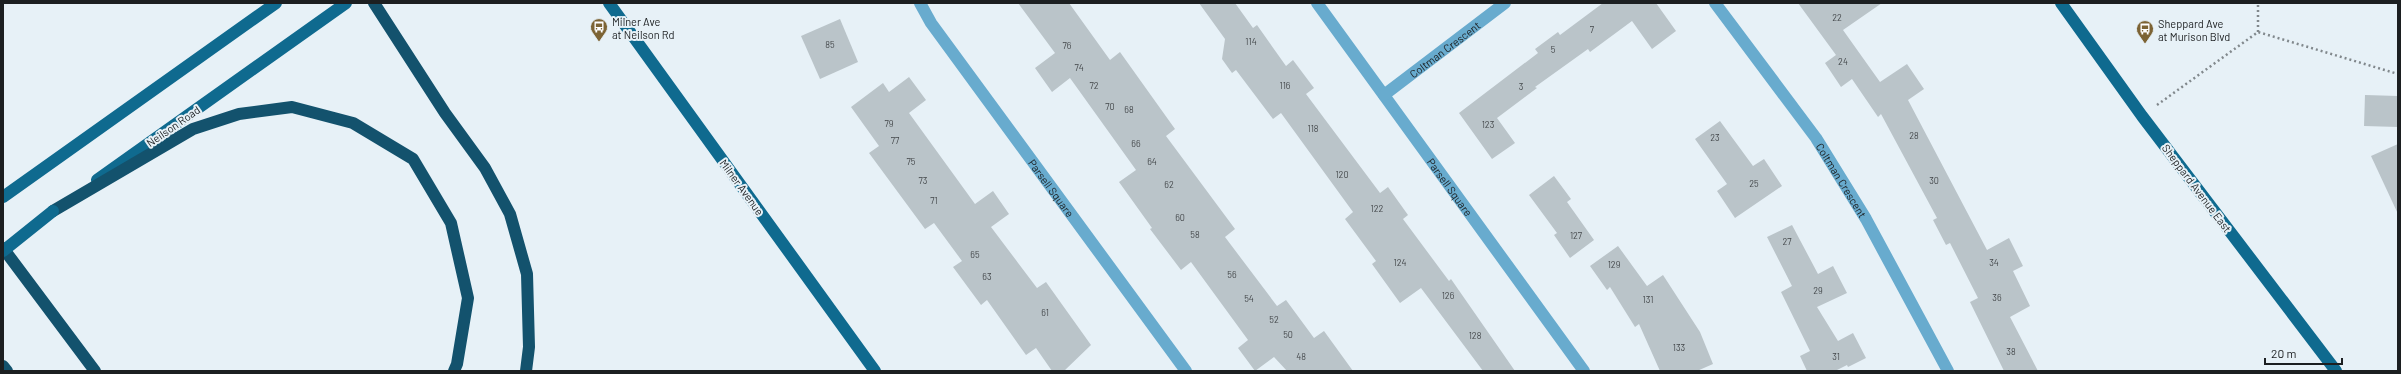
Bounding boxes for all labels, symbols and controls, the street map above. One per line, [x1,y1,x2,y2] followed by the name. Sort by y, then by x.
[1832,12,1842,23] house number: 22
[612,15,675,41] place label: Milner Ave at Neilson Rd
[589,17,609,42] bus stop icon: Milner Ave at Neilson Rd
[2158,17,2230,43] place label: Sheppard Ave at Murison Blvd
[1407,18,1482,80] street label: Coltman Crescent
[2135,19,2155,44] bus stop icon: Sheppard Ave at Murison Blvd
[1590,24,1595,35] house number: 7
[1245,36,1257,47] house number: 114
[825,39,835,50] house number: 85
[1063,40,1072,51] house number: 76
[1551,44,1556,55] house number: 5
[1838,56,1848,67] house number: 24
[1074,62,1084,73] house number: 74
[1089,80,1099,91] house number: 72
[1280,80,1291,91] house number: 116
[1519,81,1524,92] house number: 3
[1105,101,1115,112] house number: 70
[144,103,202,149] street label: Neilson Road
[1124,104,1134,115] house number: 68
[885,118,894,129] house number: 79
[1482,119,1495,130] house number: 123
[1307,123,1319,134] house number: 118
[1909,130,1919,141] house number: 28
[1710,132,1720,143] house number: 23
[891,135,900,146] house number: 77
[1131,138,1141,149] house number: 66
[1814,140,1870,220] street label: Coltman Crescent
[2160,141,2234,235] street label: Sheppard Avenue East
[1425,155,1476,218] street label: Parsell Square
[717,156,767,218] street label: Milner Avenue
[907,156,916,167] house number: 75
[1026,156,1077,219] street label: Parsell Square
[1147,156,1157,167] house number: 64
[1335,169,1349,180] house number: 120
[919,175,928,186] house number: 73
[1929,175,1939,186] house number: 30
[1749,178,1759,189] house number: 25
[1164,179,1174,190] house number: 62
[930,195,938,206] house number: 71
[1371,203,1384,214] house number: 122
[1175,212,1185,223] house number: 60
[1190,229,1200,240] house number: 58
[1570,230,1583,241] house number: 127
[1782,236,1792,247] house number: 27
[970,249,980,260] house number: 65
[1394,257,1407,268] house number: 124
[1989,257,1999,268] house number: 34
[1608,259,1621,270] house number: 129
[1227,269,1237,280] house number: 56
[982,271,992,282] house number: 63
[1813,285,1823,296] house number: 29
[1442,290,1455,301] house number: 126
[1992,292,2002,303] house number: 36
[1244,293,1254,304] house number: 54
[1643,294,1653,305] house number: 131
[1041,307,1049,318] house number: 61
[1269,314,1279,325] house number: 52
[1283,329,1293,340] house number: 50
[1469,330,1482,341] house number: 128
[2265,340,2342,366] scale bar
[1673,342,1686,353] house number: 133
[2006,346,2016,357] house number: 38
[2271,346,2297,360] text: 20 m
[1296,351,1306,362] house number: 48
[1832,351,1840,362] house number: 31

